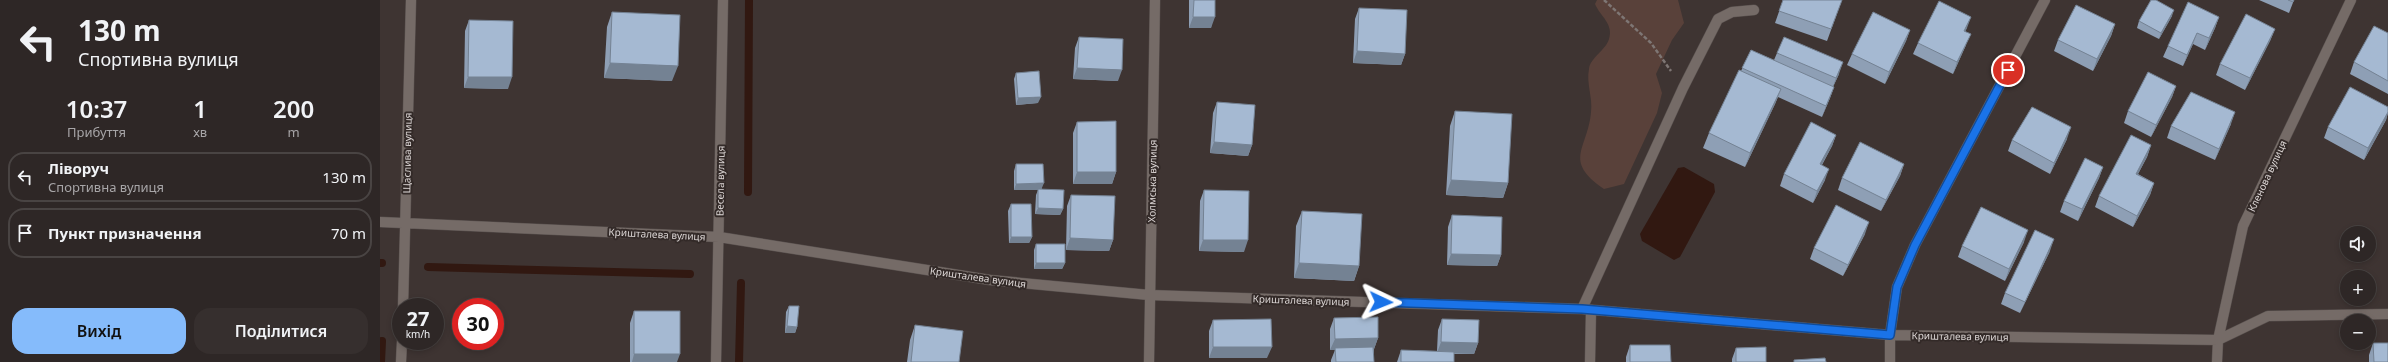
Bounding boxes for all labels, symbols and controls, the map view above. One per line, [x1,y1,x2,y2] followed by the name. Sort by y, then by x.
[78,11,161,49] text: 130 m
[12,16,64,68] icon: left
[78,47,239,71] text: Спортивна вулиця
[1991,53,2025,87] pin
[1997,59,2019,81] icon: arrive
[66,92,127,125] text: 10:37
[193,92,207,125] text: 1
[273,92,314,125] text: 200
[399,113,415,193] street label: Щаслива вулиця
[67,123,126,141] text: Прибуття
[193,123,207,141] text: хв
[287,123,300,141] text: m
[2244,138,2290,214] street label: Кленова вулиця
[1144,139,1160,223] street label: Холмська вулиця
[712,146,728,216] street label: Весела вулиця
[48,158,109,178] text: Ліворуч
[14,166,36,188] icon: left
[322,167,366,187] text: 130 m
[48,178,164,196] text: Спортивна вулиця
[14,222,36,244] icon: arrive
[48,223,202,243] text: Пункт призначення
[331,223,366,243] text: 70 m
[608,224,706,244] street label: Кришталева вулиця
[2340,226,2376,350] map controls
[2340,226,2376,262] button: sound
[929,263,1027,291] street label: Кришталева вулиця
[2340,270,2376,306] button: +
[1360,281,1402,323] position arrow
[1252,291,1350,309] street label: Кришталева вулиця
[452,298,504,350] speed limit sign: 30
[407,305,429,332] text: 27
[12,308,186,354] button: Вихід
[194,308,368,354] button: Поділитися
[2340,314,2376,350] button: −
[406,327,430,341] text: km/h
[1911,328,2009,344] street label: Кришталева вулиця

